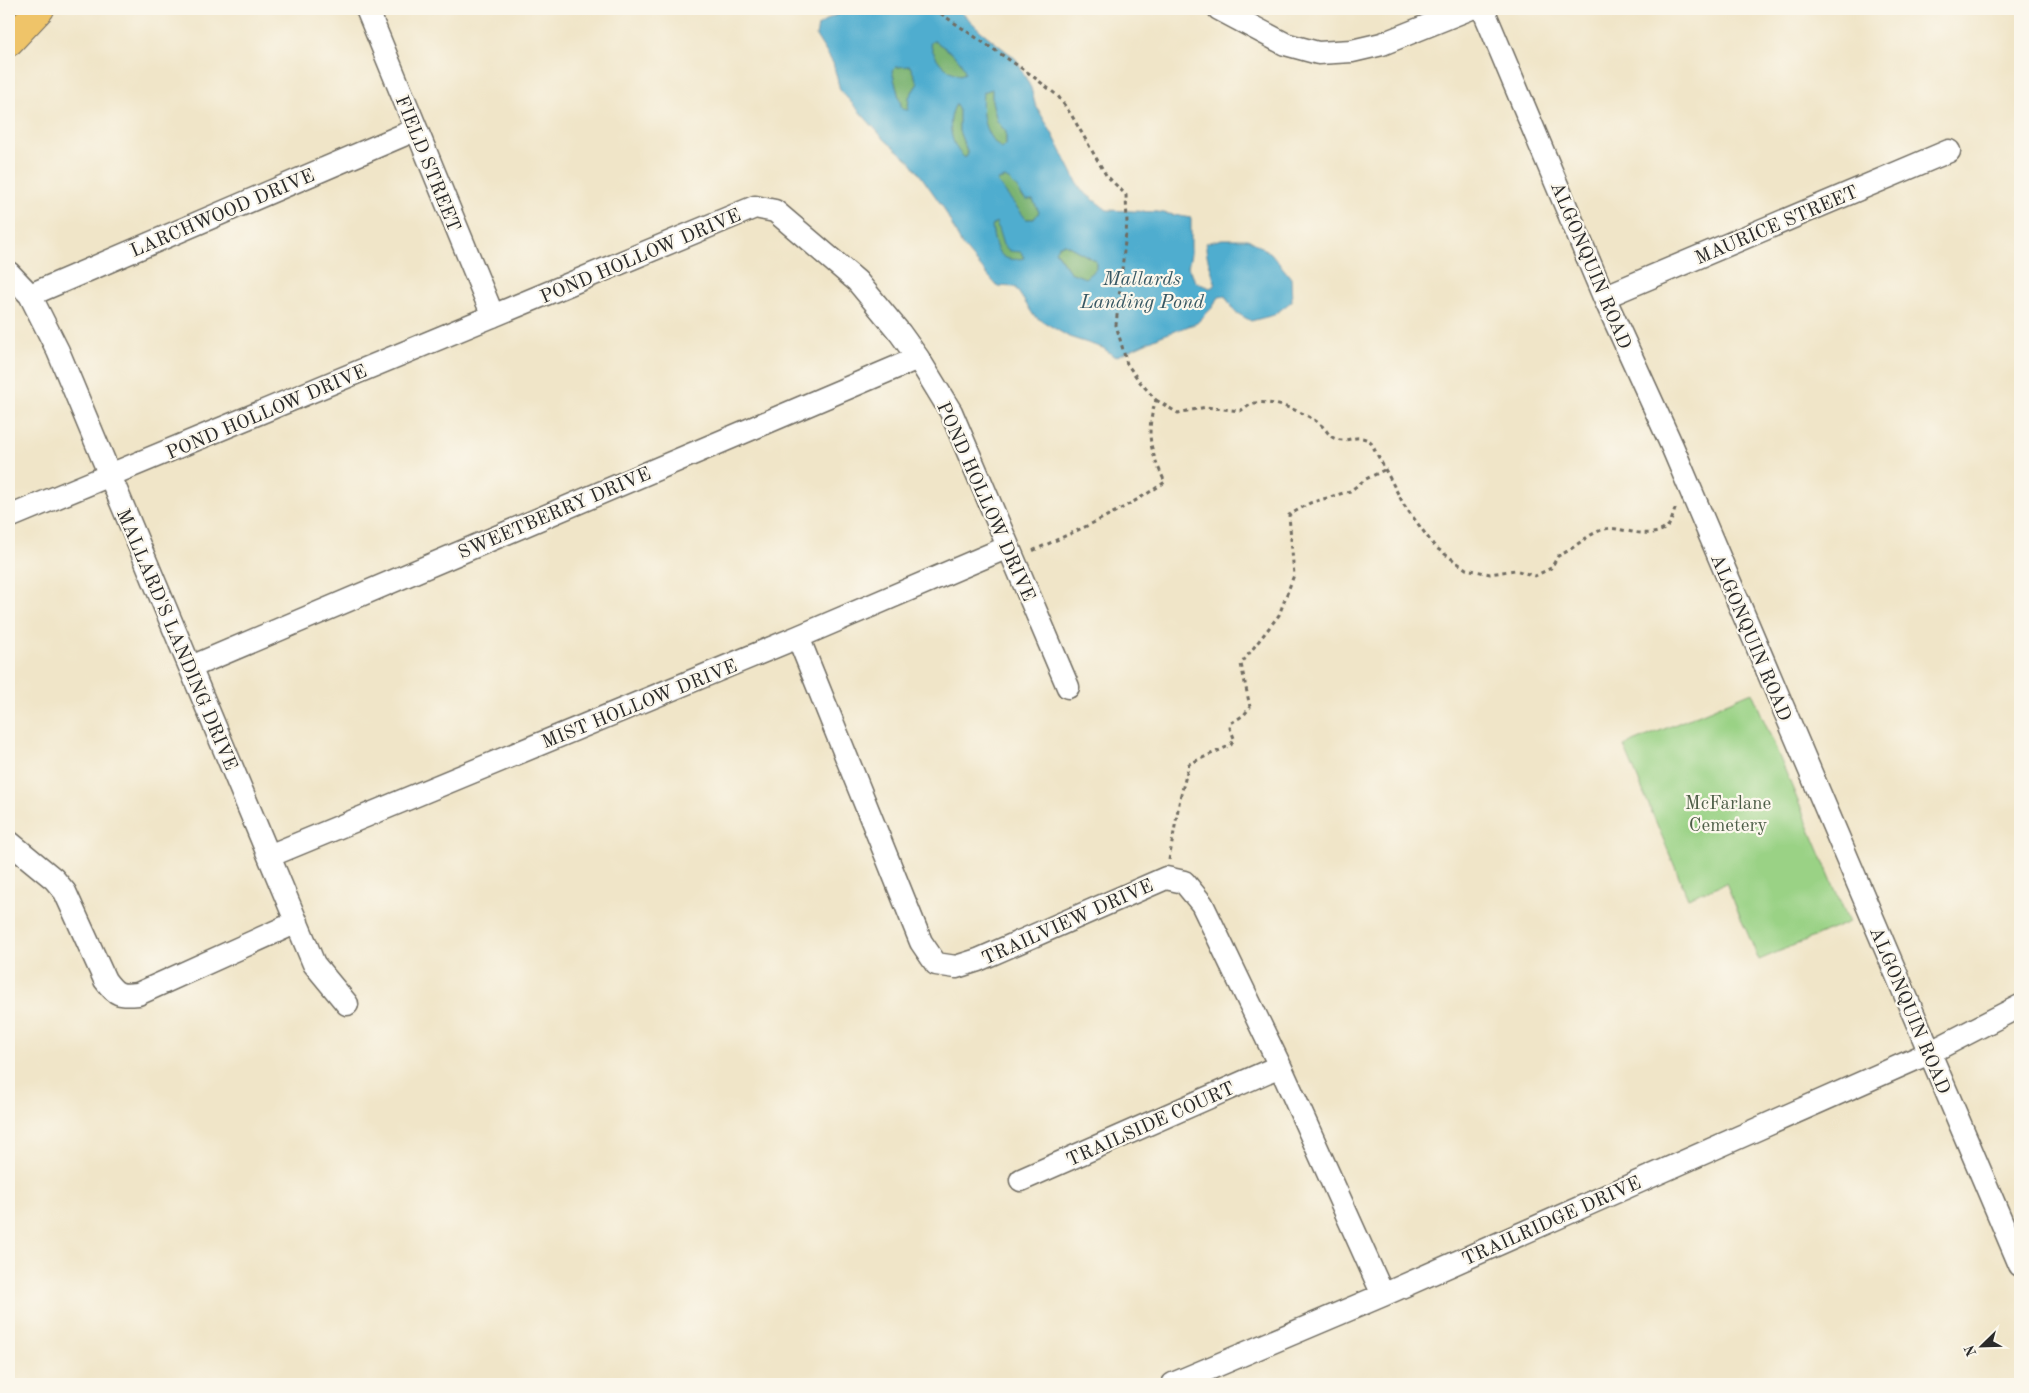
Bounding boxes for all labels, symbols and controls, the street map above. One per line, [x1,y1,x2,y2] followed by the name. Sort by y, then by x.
[391,93,463,235] street label: FIELD STREET
[128,167,318,262] street label: LARCHWOOD DRIVE
[1546,180,1634,352] street label: ALGONQUIN ROAD
[1693,183,1861,269] street label: MAURICE STREET
[538,206,744,308] street label: POND HOLLOW DRIVE
[1079,270,1204,313] water label: Mallards Landing Pond
[164,362,370,464] street label: POND HOLLOW DRIVE
[932,400,1037,604] street label: POND HOLLOW DRIVE
[456,465,654,564] street label: SWEETBERRY DRIVE
[112,506,240,773] street label: MALLARD'S LANDING DRIVE
[1706,552,1794,724] street label: ALGONQUIN ROAD
[540,657,740,753] street label: MIST HOLLOW DRIVE
[1685,795,1771,836] park label: McFarlane Cemetery
[979,877,1157,970] street label: TRAILVIEW DRIVE
[1865,925,1953,1097] street label: ALGONQUIN ROAD
[1064,1080,1238,1171] street label: TRAILSIDE COURT
[1460,1174,1644,1270] street label: TRAILRIDGE DRIVE
[1956,1320,2006,1370] north arrow
[1962,1343,1979,1358] text: N

